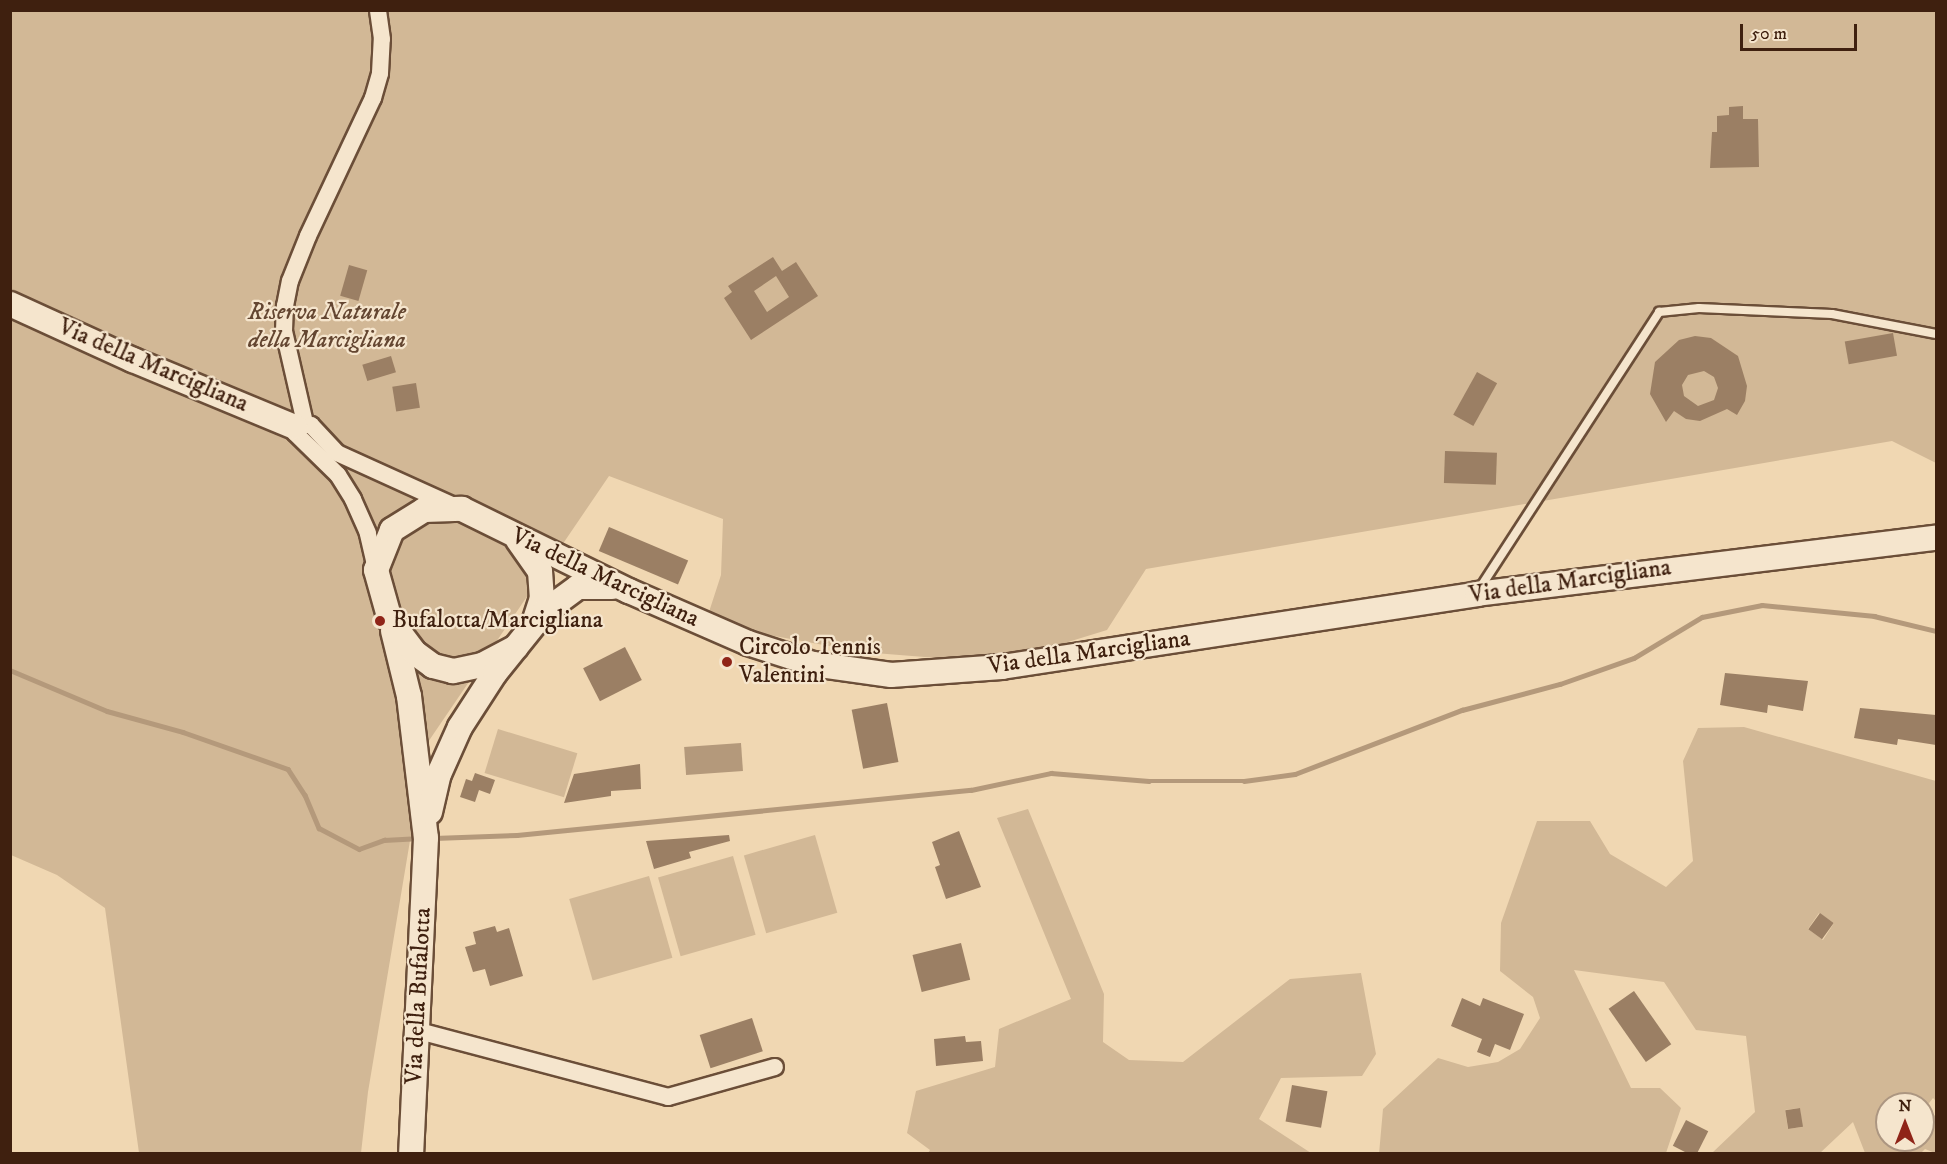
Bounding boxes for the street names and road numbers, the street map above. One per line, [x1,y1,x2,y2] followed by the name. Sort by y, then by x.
[54,313,252,419] street label: Via della Marcigliana
[507,522,703,634] street label: Via della Marcigliana
[1467,554,1673,610] street label: Via della Marcigliana
[986,625,1192,681] street label: Via della Marcigliana
[400,907,438,1085] street label: Via della Bufalotta

